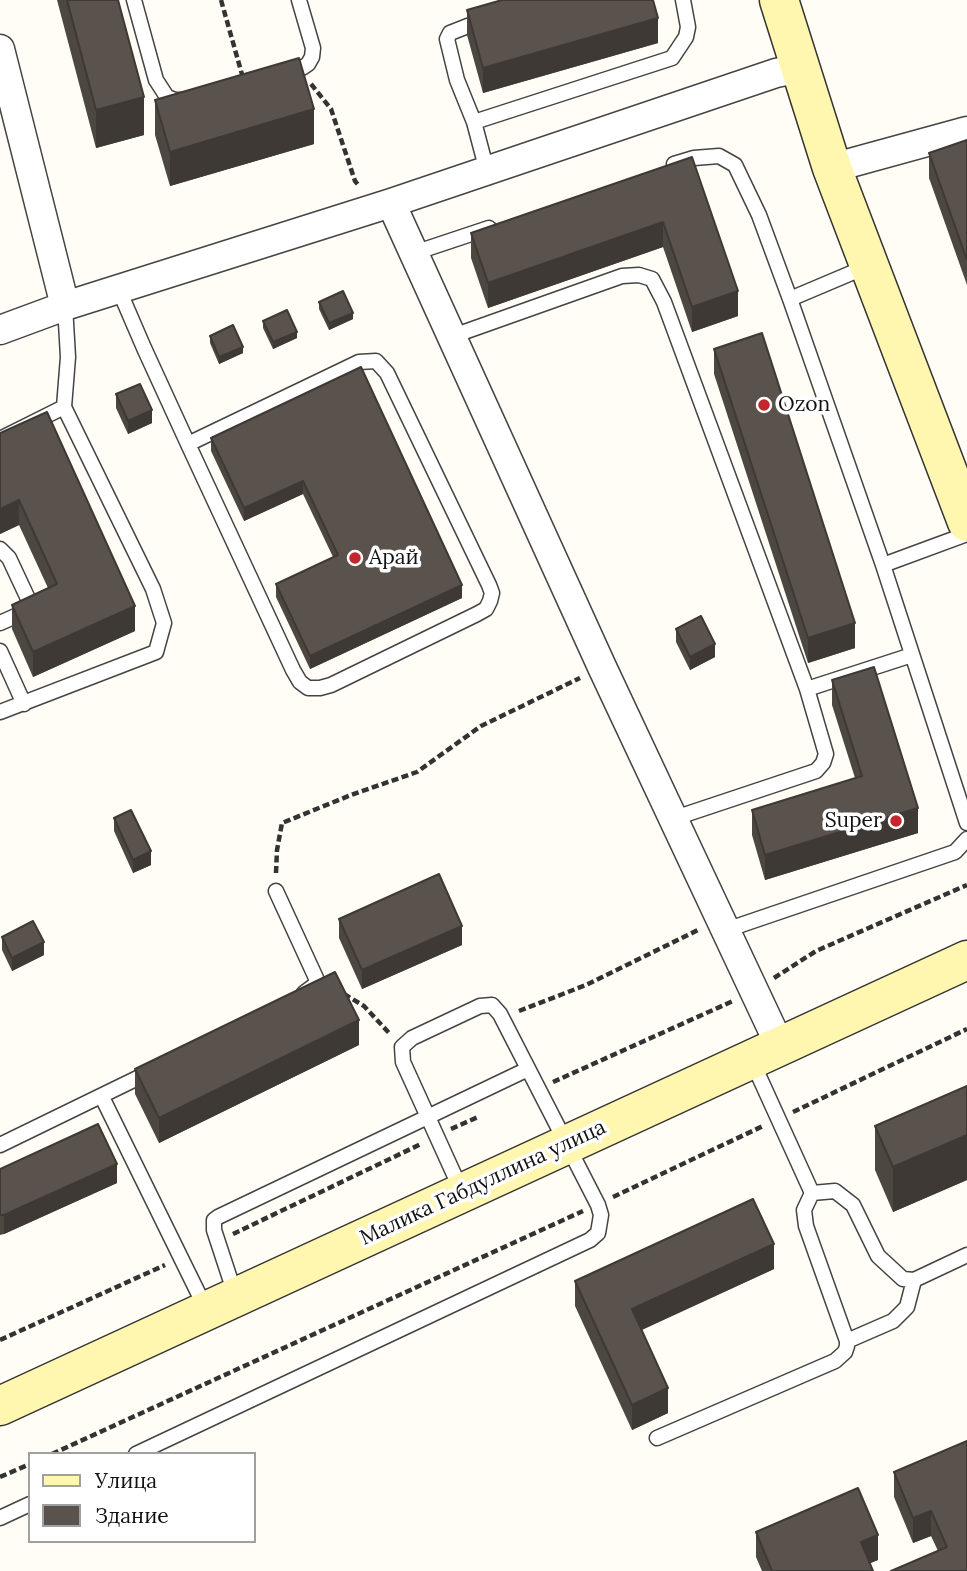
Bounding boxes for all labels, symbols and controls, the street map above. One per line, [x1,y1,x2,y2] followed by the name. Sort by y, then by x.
[778,392,830,418] place label: Ozon
[756,397,772,413] marker: Ozon
[369,545,419,571] place label: Арай
[347,550,363,566] marker: Арай
[825,808,882,834] place label: Super
[888,813,904,829] marker: Super
[356,1115,610,1251] street label: Малика Габдуллина улица
[28,1452,256,1543] legend
[95,1467,157,1494] text: Улица
[95,1502,169,1529] text: Здание

